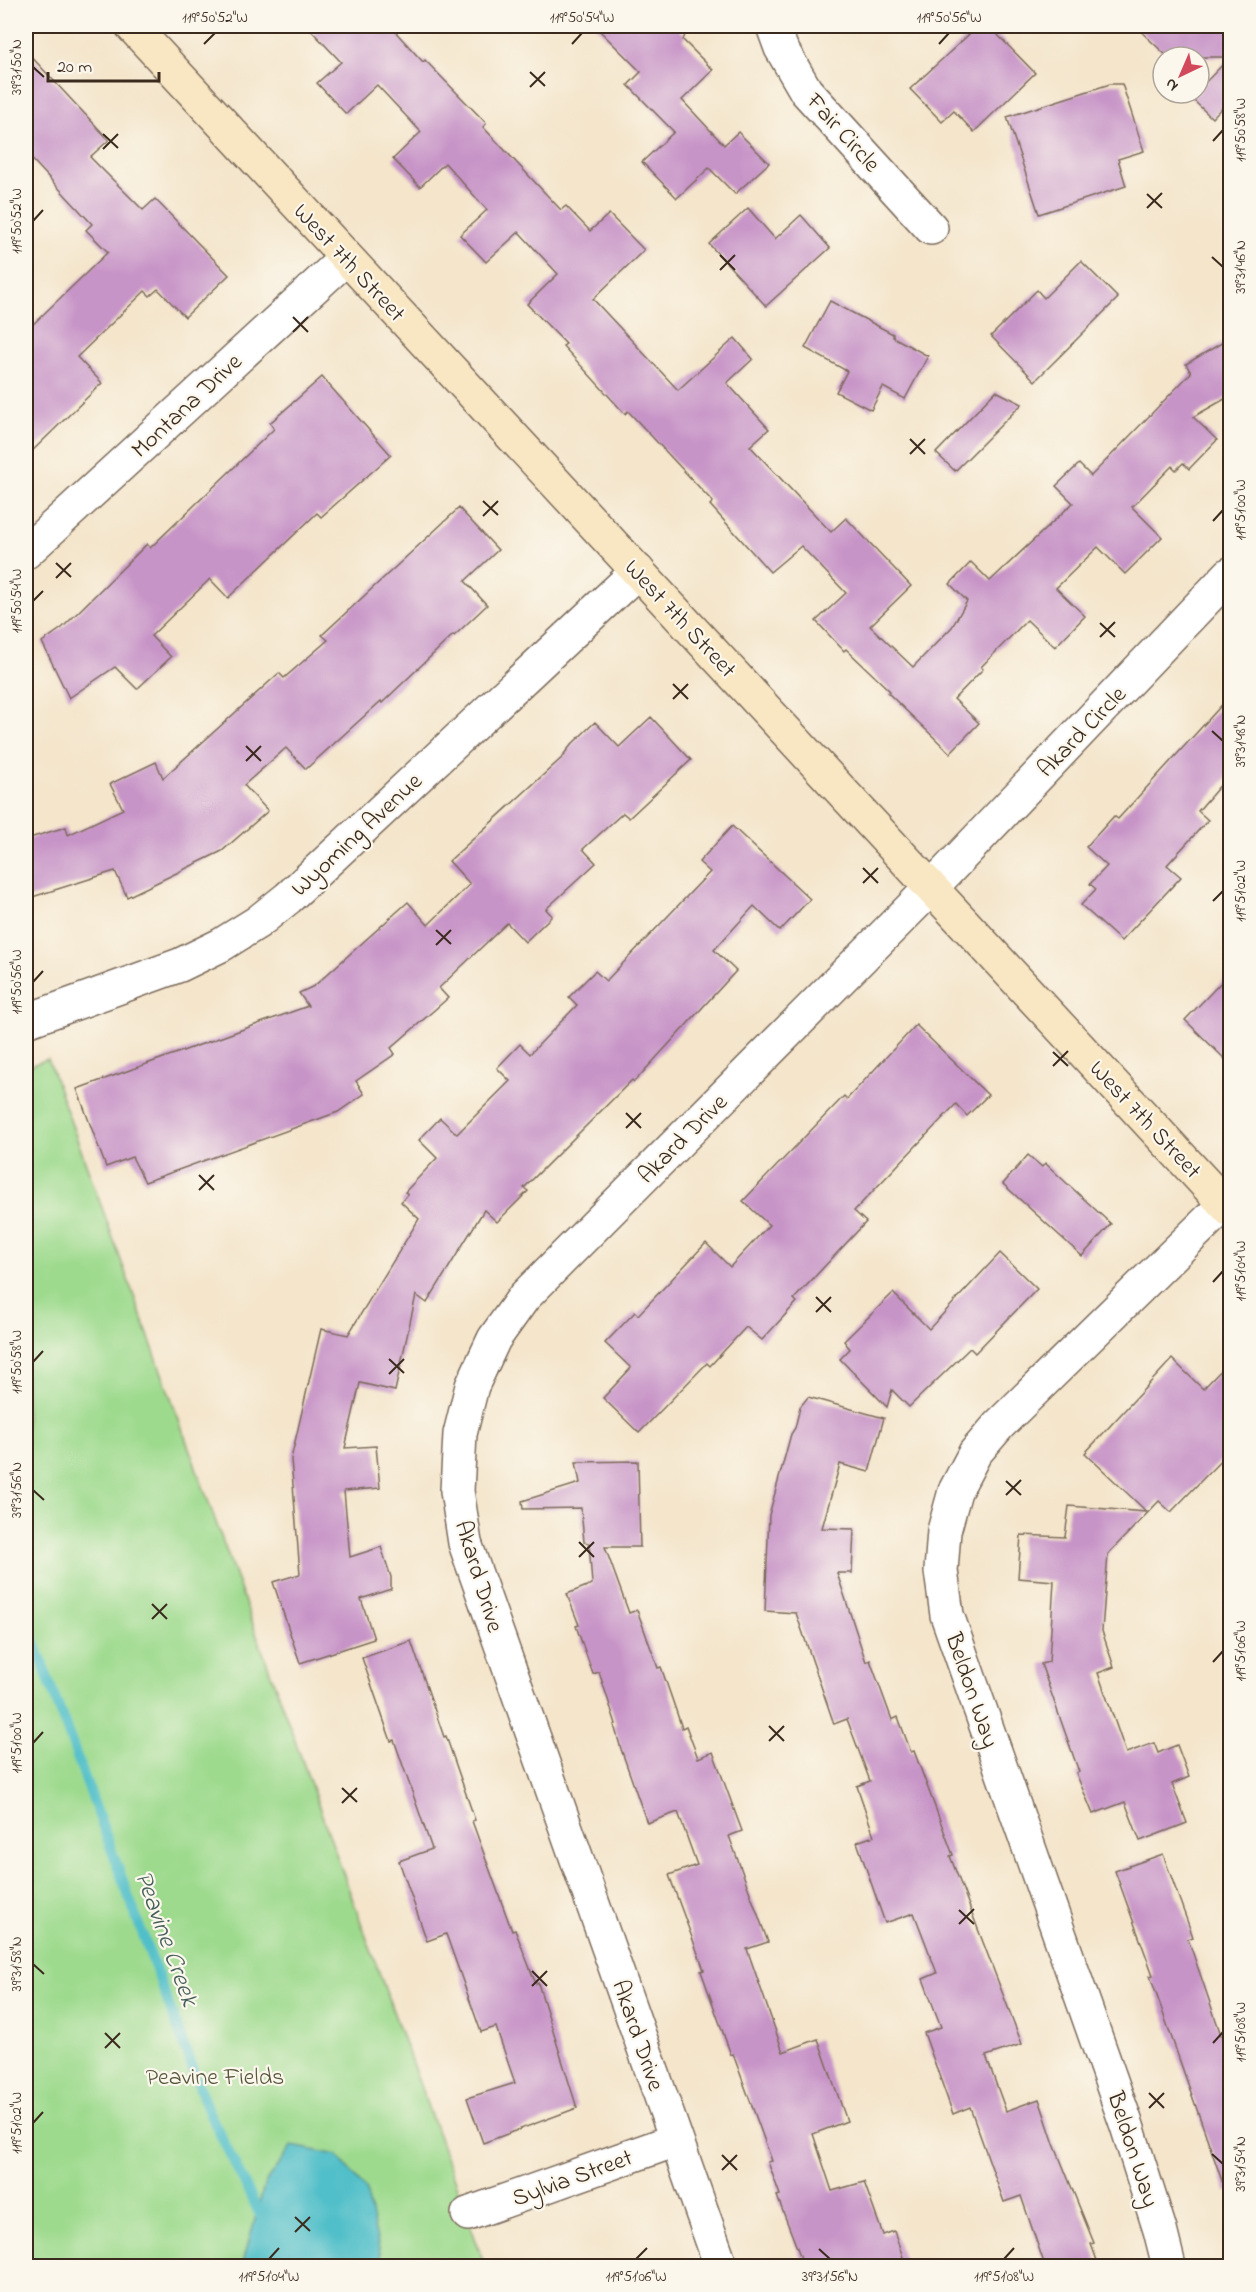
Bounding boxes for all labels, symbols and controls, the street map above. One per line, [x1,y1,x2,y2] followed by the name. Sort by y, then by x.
[182,7,248,29] text: 119°50'52"W
[550,7,614,29] text: 119°50'54"W
[916,7,982,29] text: 119°50'56"W
[6,39,28,95] text: 39°31'50"N
[48,45,159,83] scale bar
[1151,45,1211,105] north arrow
[57,55,92,81] text: 20 m
[1160,72,1184,97] text: N
[796,85,888,181] street label: Fair Circle
[1230,98,1252,162] text: 119°50'58"W
[6,188,28,254] text: 119°50'52"W
[284,196,413,331] street label: West 7th Street
[1230,240,1252,294] text: 39°31'46"N
[124,346,251,468] street label: Montana Drive
[1230,479,1252,541] text: 119°51'00"W
[615,552,744,687] street label: West 7th Street
[6,569,28,633] text: 119°50'54"W
[1030,679,1136,786] street label: Akard Circle
[1230,715,1252,767] text: 39°31'48"N
[284,765,432,907] street label: Wyoming Avenue
[1230,860,1252,922] text: 119°51'02"W
[6,949,28,1015] text: 119°50'56"W
[1080,1053,1209,1188] street label: West 7th Street
[631,1086,737,1193] street label: Akard Drive
[1230,1241,1252,1301] text: 119°51'04"W
[6,1330,28,1394] text: 119°50'58"W
[6,1462,28,1518] text: 39°31'56"N
[444,1516,511,1637] street label: Akard Drive
[1230,1620,1252,1682] text: 119°51'06"W
[933,1628,1007,1753] street label: Beldon Way
[6,1712,28,1774] text: 119°51'00"W
[123,1866,208,2014] water label: Peavine Creek
[6,1936,28,1992] text: 39°31'58"N
[601,1976,672,2096] street label: Akard Drive
[1230,2002,1252,2062] text: 119°51'08"W
[146,2061,284,2096] park label: Peavine Fields
[1095,2087,1167,2212] street label: Beldon Way
[6,2092,28,2154] text: 119°51'02"W
[1230,2136,1252,2192] text: 39°31'54"N
[508,2141,638,2218] street label: Sylvia Street
[239,2266,299,2288] text: 119°51'04"W
[605,2266,667,2288] text: 119°51'06"W
[802,2266,858,2288] text: 39°31'56"N
[974,2266,1034,2288] text: 119°51'08"W

